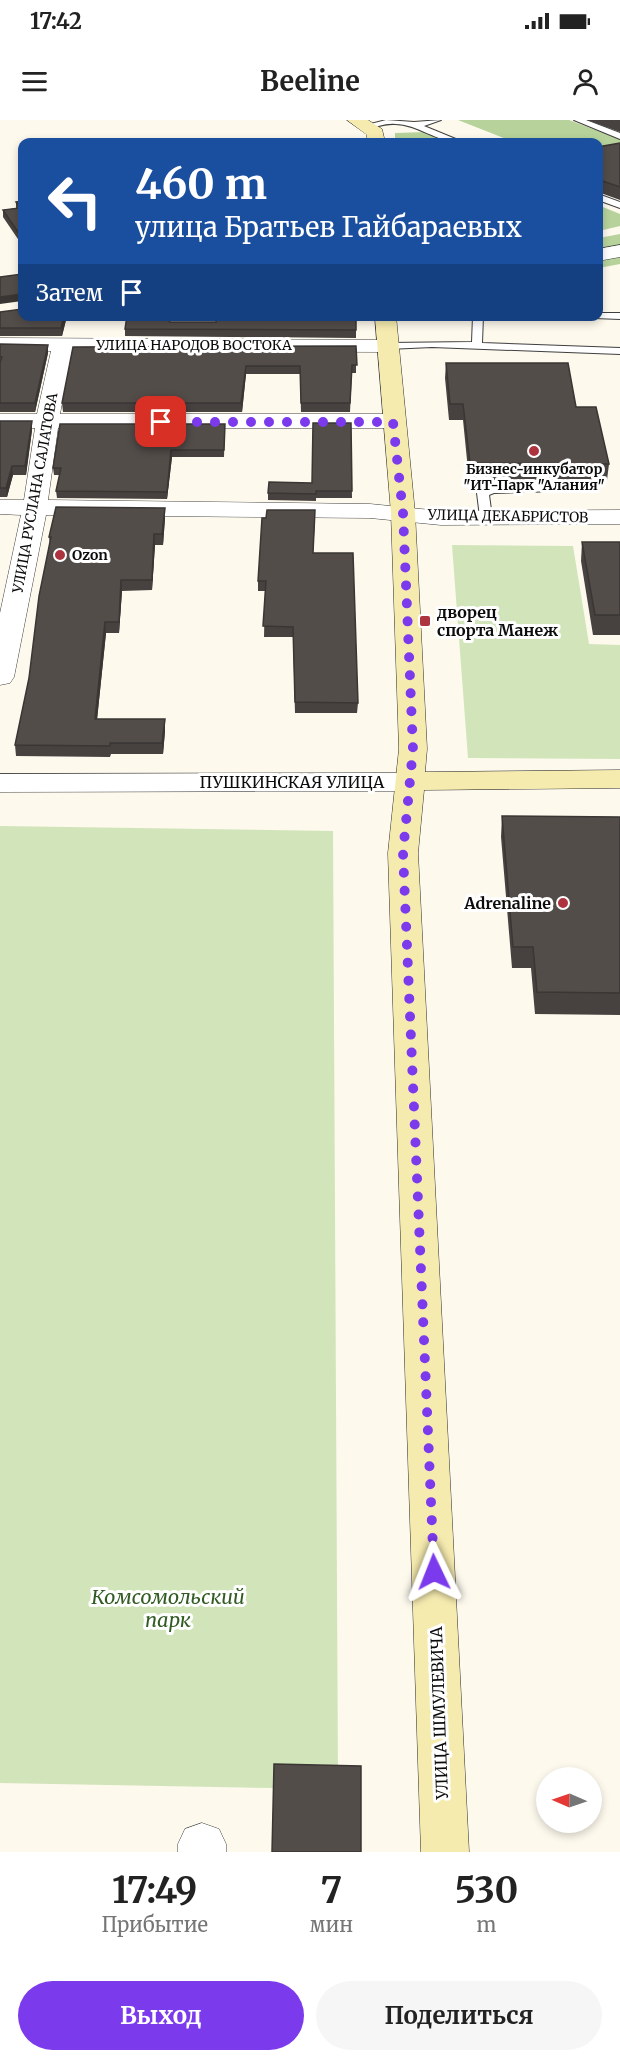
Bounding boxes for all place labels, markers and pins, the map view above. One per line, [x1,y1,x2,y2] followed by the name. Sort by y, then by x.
[135,396,186,447] pin
[527,444,541,458] marker: Бизнес-инкубатор "ИТ-Парк "Алания"
[463,460,605,494] place label: Бизнес-инкубатор "ИТ-Парк "Алания"
[72,546,108,564] place label: Ozon
[53,548,67,562] marker: Ozon
[436,602,558,640] place label: дворец спорта Манеж
[418,614,432,628] marker: дворец спорта Манеж
[463,893,551,913] place label: Adrenaline
[556,896,570,910] marker: Adrenaline

